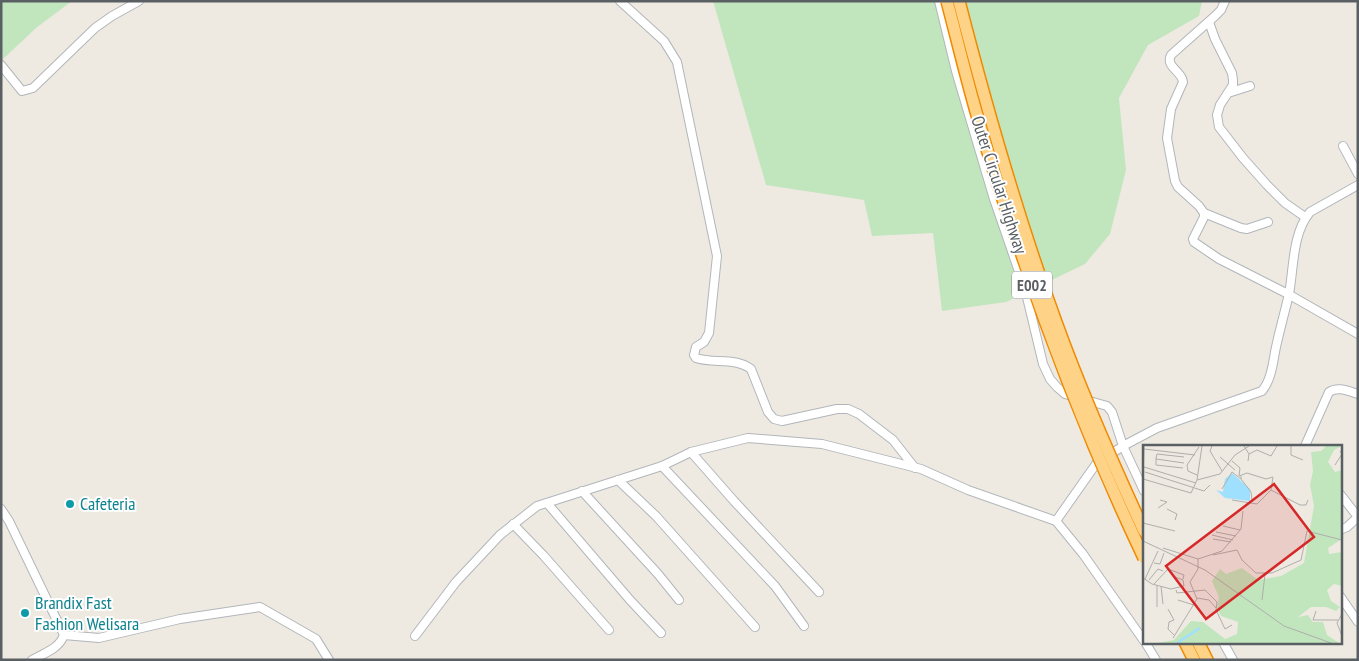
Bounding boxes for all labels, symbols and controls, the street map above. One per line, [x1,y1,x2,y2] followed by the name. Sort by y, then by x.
[966,113,1033,257] street label: Outer Circular Highway
[1012,272,1052,298] road number: E002
[1143,445,1342,644] inset map
[80,492,135,515] place label: Cafeteria
[64,498,76,510] marker: Cafeteria
[35,591,139,635] place label: Brandix Fast Fashion Welisara
[19,607,31,619] marker: Brandix Fast Fashion Welisara

